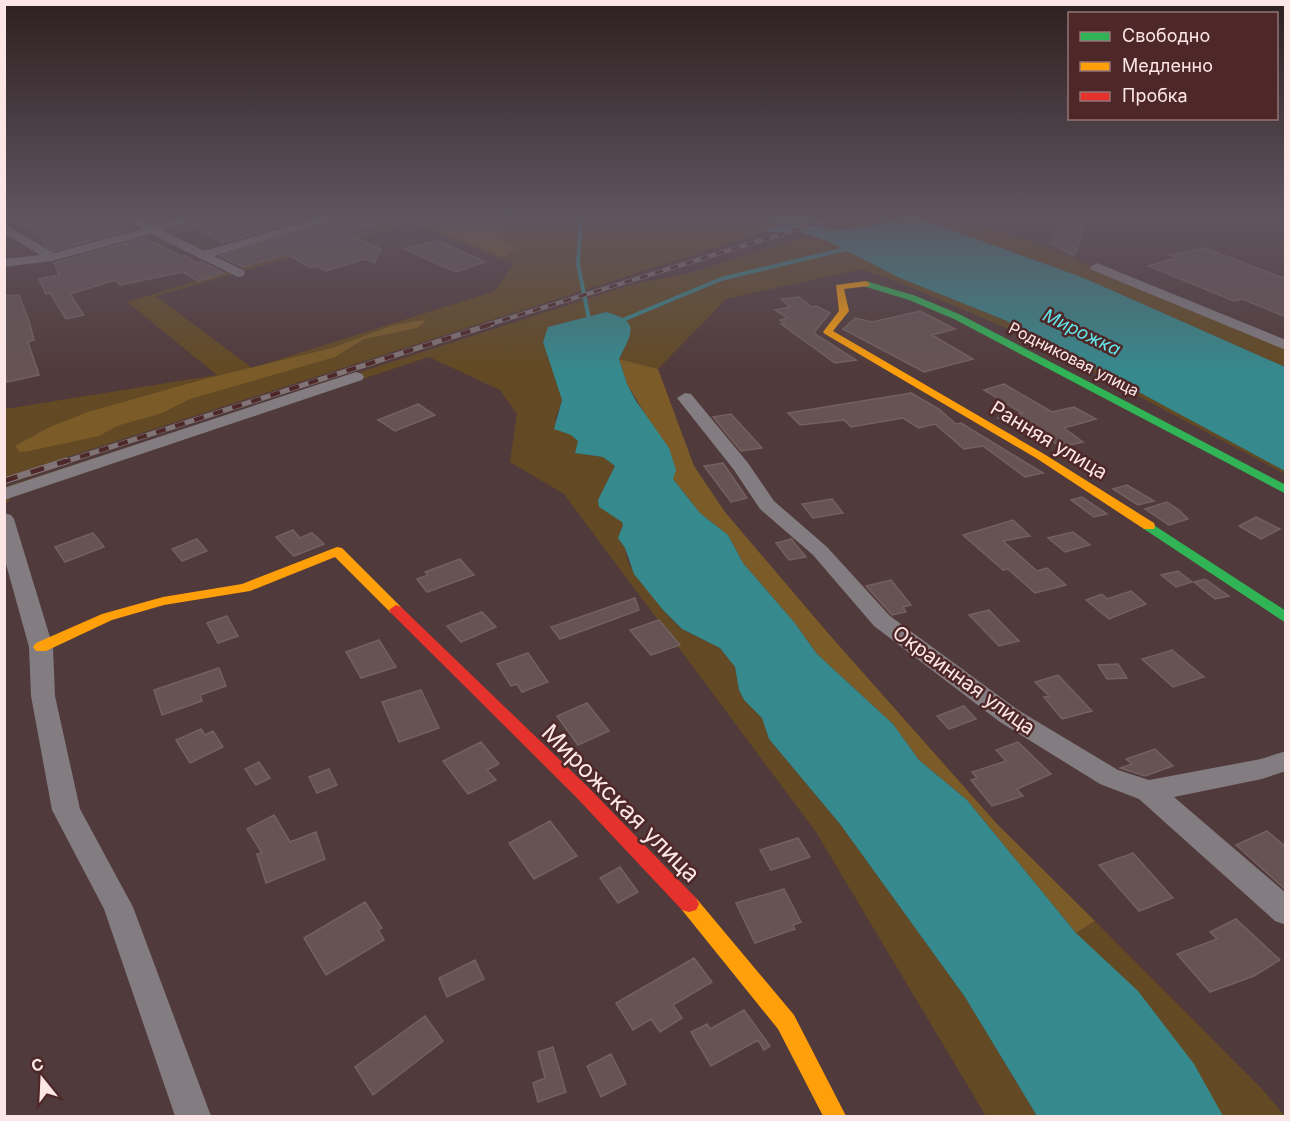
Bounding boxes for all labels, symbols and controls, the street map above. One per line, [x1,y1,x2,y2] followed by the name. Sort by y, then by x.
[1068,12,1278,120] legend
[1122,25,1210,46] text: Свободно
[1122,55,1213,76] text: Медленно
[1122,85,1188,106] text: Пробка
[1040,304,1124,360] water label: Мирожка
[1006,318,1142,400] street label: Родниковая улица
[986,396,1112,484] street label: Ранняя улица
[888,620,1040,740] street label: Окраинная улица
[536,718,706,888] street label: Мирожская улица
[12,1049,72,1109] north arrow
[29,1053,46,1076] text: С

